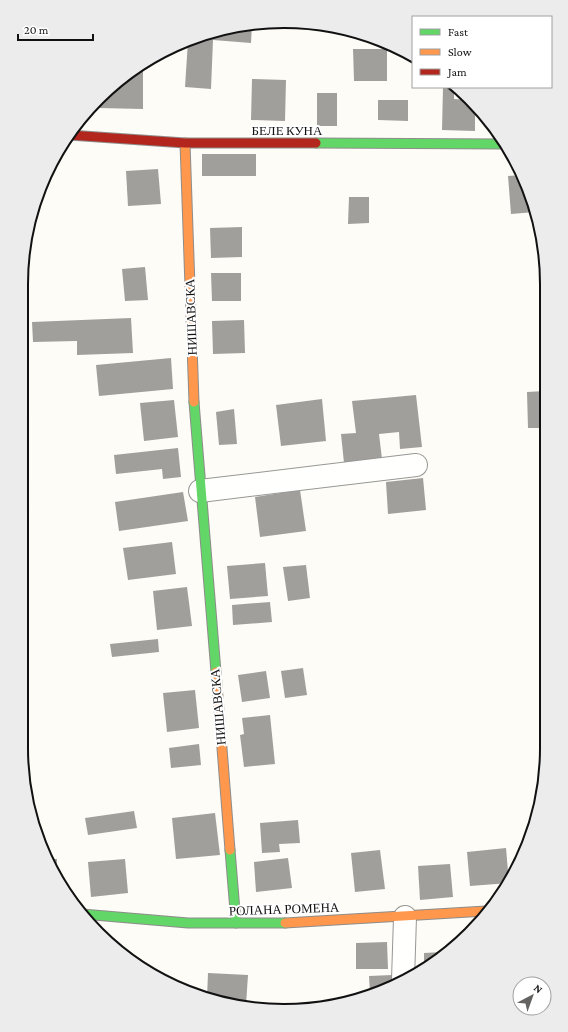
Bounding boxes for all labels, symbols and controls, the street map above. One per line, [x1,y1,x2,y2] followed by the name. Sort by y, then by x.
[18,16,93,42] scale bar
[412,16,552,88] legend
[24,23,49,37] text: 20 m
[448,25,469,39] text: Fast
[448,45,472,59] text: Slow
[447,65,467,79] text: Jam
[252,123,323,138] street label: БЕЛЕ КУНА
[182,278,200,356] street label: НИШАВСКА
[207,668,229,746] street label: НИШАВСКА
[228,900,340,918] street label: РОЛАНА РОМЕНА
[512,976,552,1016] north arrow
[532,981,546,996] text: N

